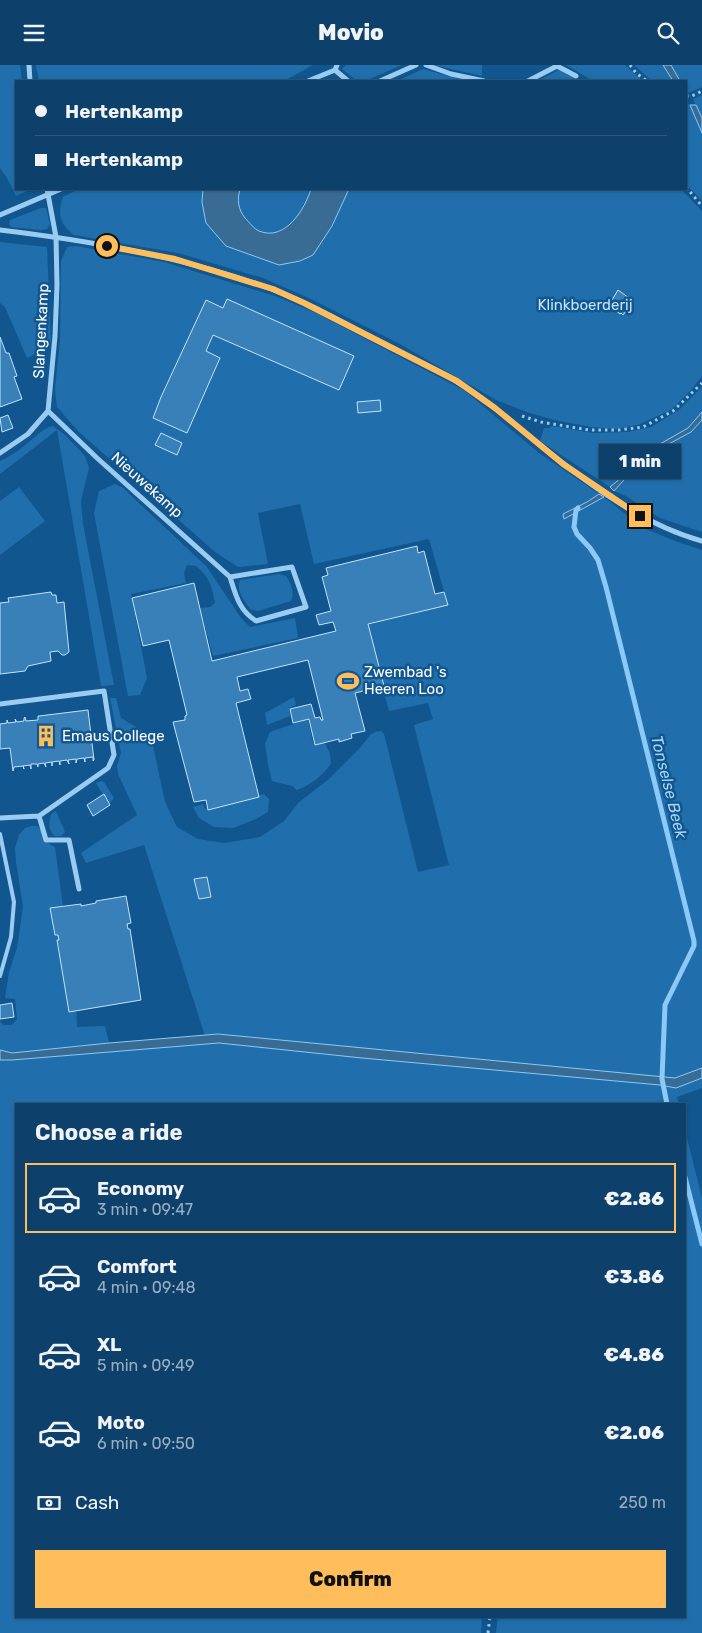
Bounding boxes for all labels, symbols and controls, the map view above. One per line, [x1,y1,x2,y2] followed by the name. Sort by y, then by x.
[20,19,48,47] icon: menu
[318,19,384,46] text: Movio
[654,19,682,47] icon: search
[65,100,183,123] text: Hertenkamp
[65,148,183,171] text: Hertenkamp
[96,235,118,257] route start
[30,283,52,379] street label: Slangenkamp
[537,296,633,314] park label: Klinkboerderij
[599,443,681,479] callout: 1 min
[108,448,186,522] street label: Nieuwekamp
[619,452,661,471] text: 1 min
[629,505,651,527] route end
[364,663,447,698] place label: Zwembad 's Heeren Loo
[335,668,361,694] sports icon: Zwembad 's Heeren Loo
[33,723,59,749] building icon: Emaus College
[62,727,165,745] place label: Emaus College
[647,733,691,841] water label: Tonselse Beek
[35,1119,182,1146] text: Choose a ride
[37,1176,82,1221] icon: car
[97,1177,184,1200] text: Economy
[604,1187,664,1210] text: €2.86
[97,1200,193,1219] text: 3 min · 09:47
[37,1254,82,1299] icon: car
[97,1255,177,1278] text: Comfort
[604,1265,664,1288] text: €3.86
[97,1278,196,1297] text: 4 min · 09:48
[37,1332,82,1377] icon: car
[97,1333,121,1356] text: XL
[604,1343,664,1366] text: €4.86
[97,1356,194,1375] text: 5 min · 09:49
[37,1410,82,1455] icon: car
[97,1411,145,1434] text: Moto
[604,1421,664,1444] text: €2.06
[97,1434,195,1453] text: 6 min · 09:50
[35,1489,63,1517] icon: cash
[75,1491,119,1514] text: Cash
[619,1493,666,1512] text: 250 m
[35,1550,666,1608] button: Confirm

